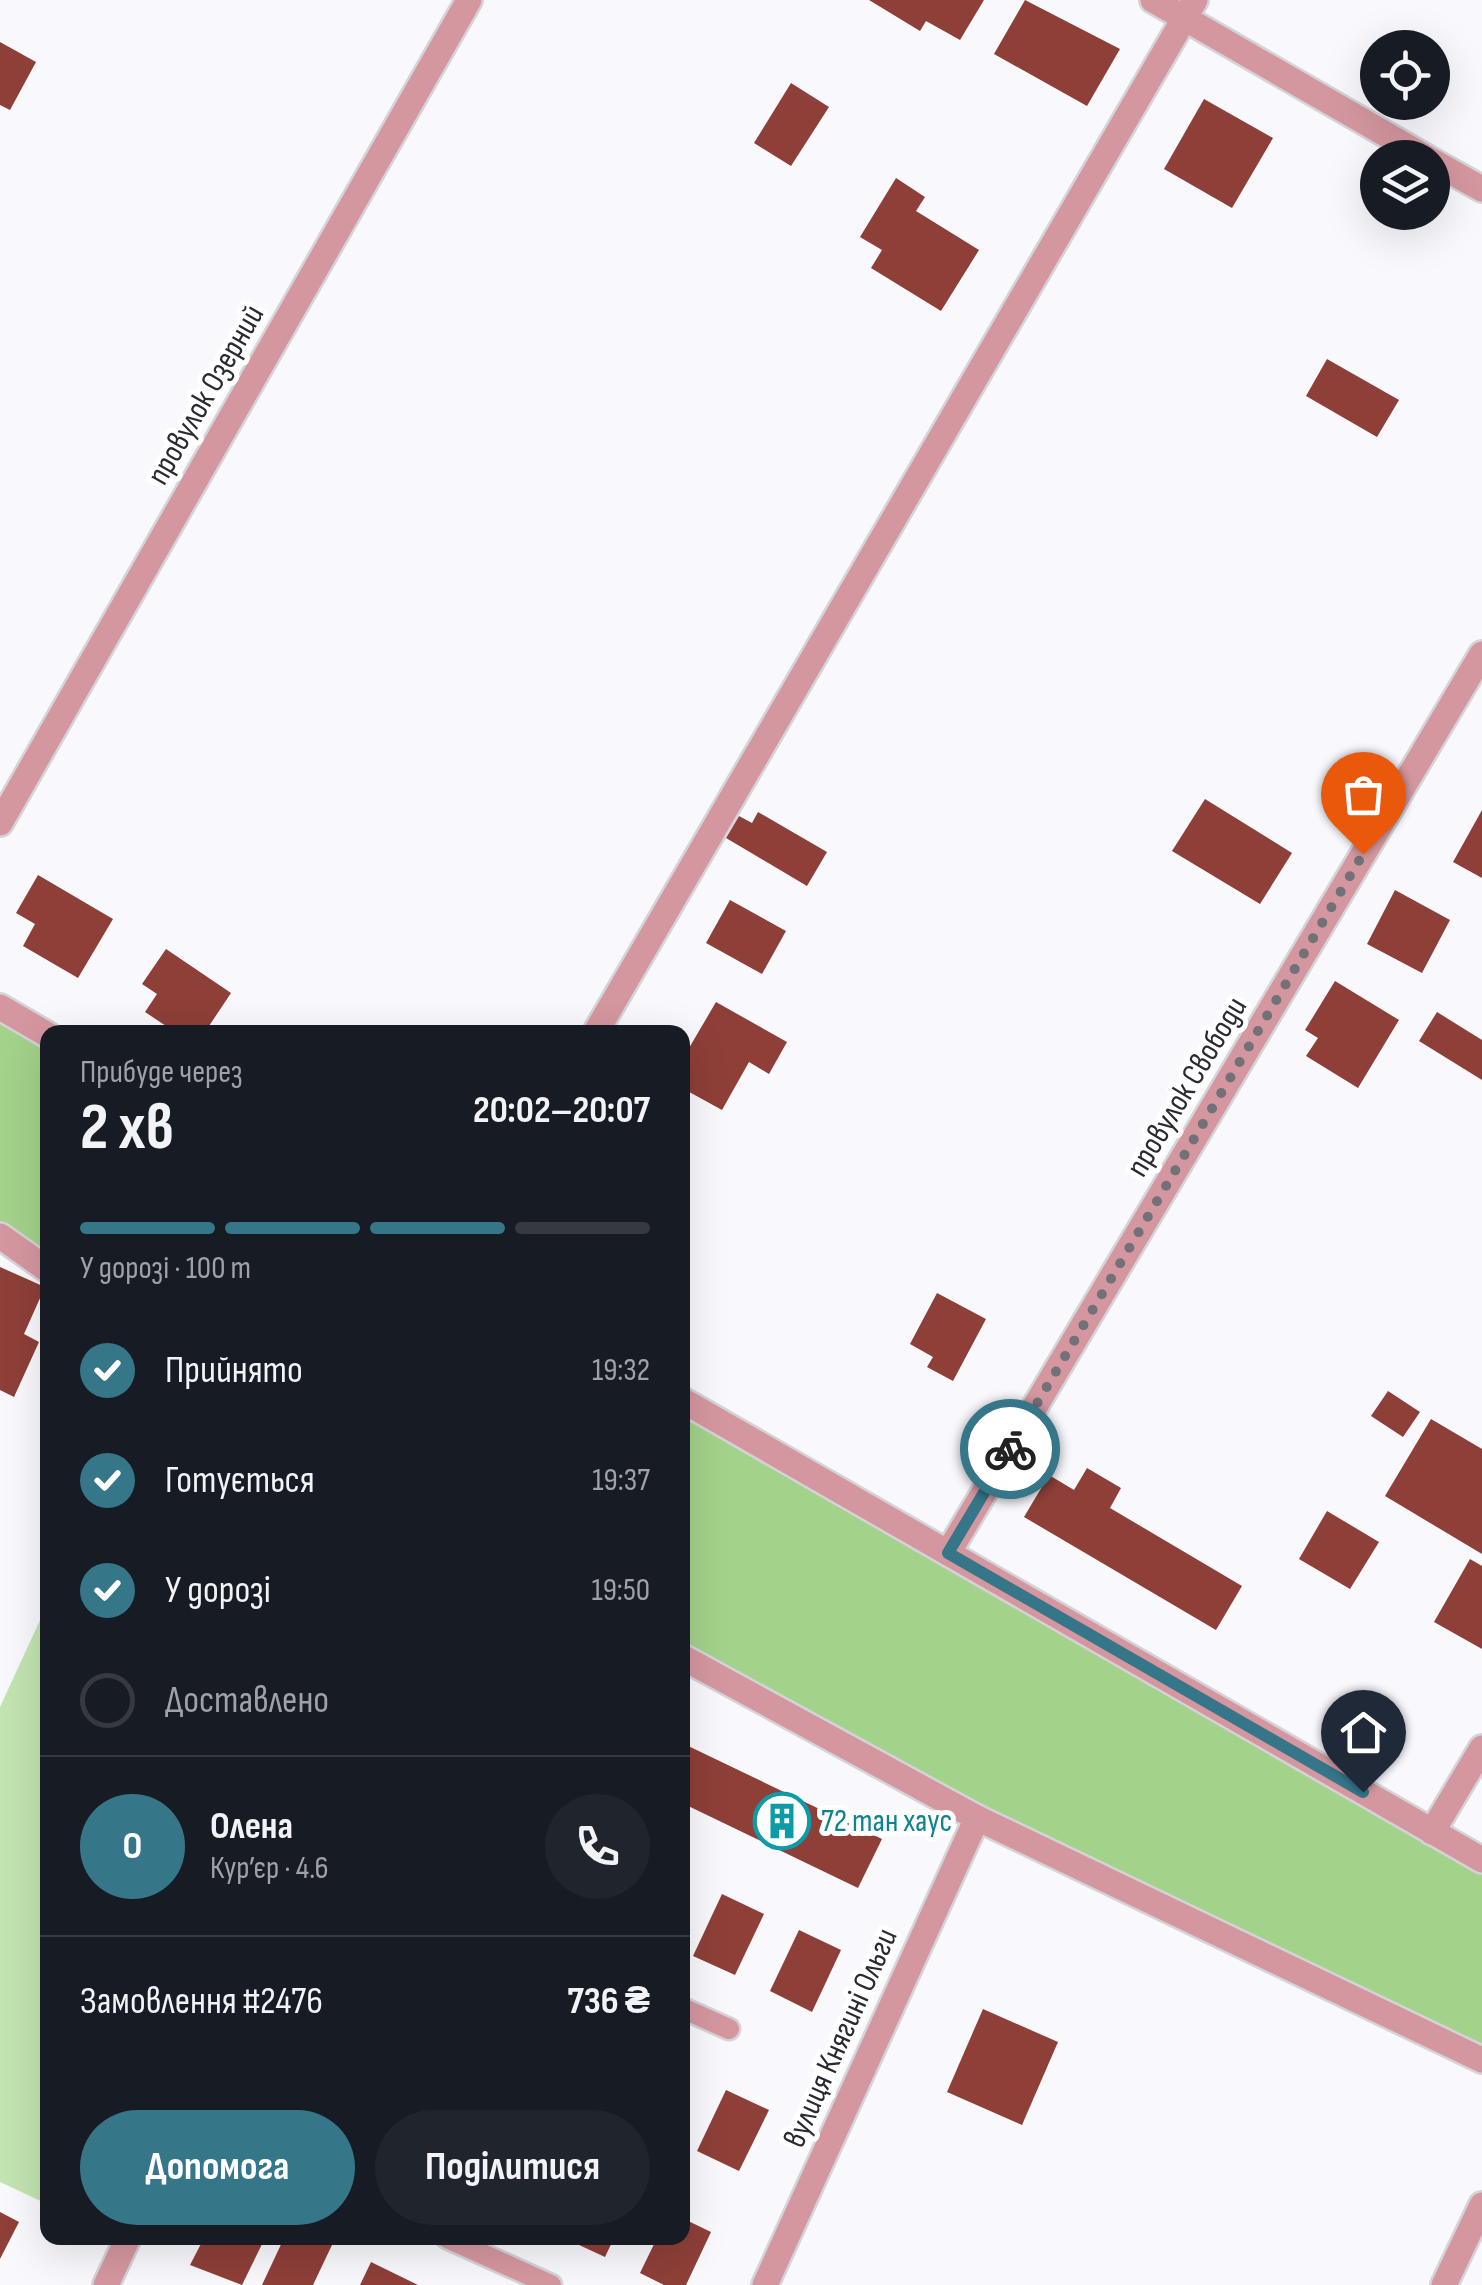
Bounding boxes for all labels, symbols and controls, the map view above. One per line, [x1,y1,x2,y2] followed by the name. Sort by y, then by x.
[1360,30,1450,230] map controls
[1360,30,1450,120] button: locate
[1360,140,1450,230] button: layers
[139,298,273,492] street label: провулок Озерний
[1321,752,1406,855] pin
[1336,767,1391,822] icon: bag
[1118,990,1256,1184] street label: провулок Свободи
[80,1053,243,1092] text: Прибуде через
[473,1088,650,1133] text: 20:02–20:07
[80,1090,174,1168] text: 2 хв
[80,1249,251,1288] text: У дорозі · 100 m
[80,1343,135,1398] icon: check
[165,1348,303,1393] text: Прийнято
[592,1351,650,1390] text: 19:32
[960,1399,1060,1499] courier
[983,1422,1038,1477] icon: bike
[80,1453,135,1508] icon: check
[165,1458,315,1503] text: Готується
[592,1461,650,1500] text: 19:37
[80,1563,135,1618] icon: check
[165,1568,271,1613] text: У дорозі
[591,1571,650,1610] text: 19:50
[165,1678,329,1723] text: Доставлено
[1321,1690,1406,1793] pin
[1336,1705,1391,1760] icon: home
[752,1791,812,1851] building icon: 72 тан хаус
[545,1794,650,1899] button: phone
[821,1802,952,1841] place label: 72 тан хаус
[210,1804,293,1849] text: Олена
[123,1824,142,1869] text: О
[210,1849,328,1888] text: Кур’єр · 4.6
[775,1923,907,2153] street label: вулиця Княгині Ольги
[80,1979,323,2024] text: Замовлення #2476
[567,1979,650,2024] text: 736 ₴
[80,2110,355,2225] button: Допомога
[375,2110,650,2225] button: Поділитися

